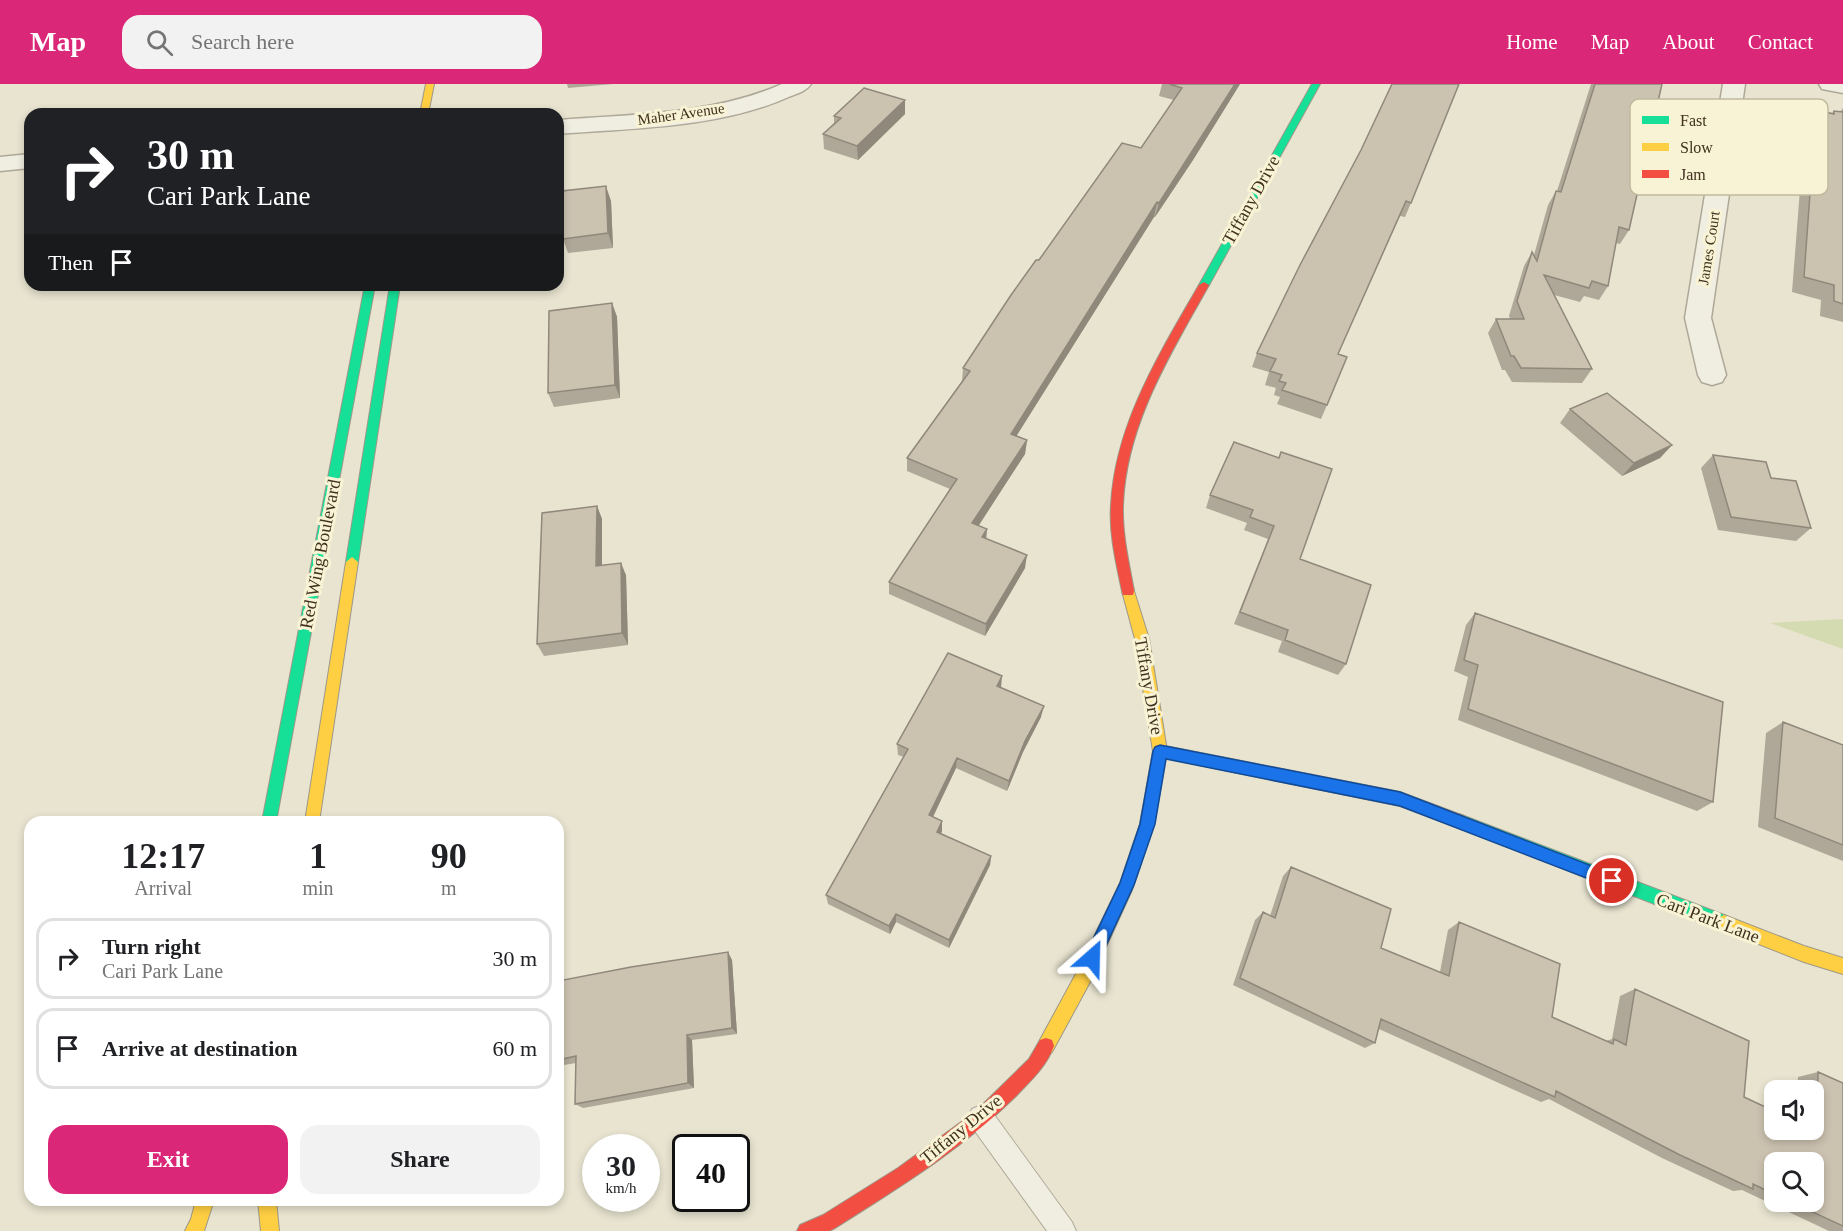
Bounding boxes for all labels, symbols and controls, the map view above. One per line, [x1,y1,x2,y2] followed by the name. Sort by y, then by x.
[122,15,542,69] search box
[30,26,86,57] text: Map
[143,26,176,59] icon: search
[191,29,294,54] text: Search here
[1506,30,1558,54] text: Home
[1591,30,1629,54] text: Map
[1662,30,1715,54] text: About
[1748,30,1813,54] text: Contact
[1630,99,1828,195] legend
[637,100,726,128] street label: Maher Avenue
[1680,112,1707,129] text: Fast
[48,132,126,210] icon: right
[147,132,235,178] text: 30 m
[1680,139,1713,156] text: Slow
[1218,152,1284,248] street label: Tiffany Drive
[1680,166,1706,183] text: Jam
[147,181,310,211] text: Cari Park Lane
[1695,209,1723,286] street label: James Court
[105,246,138,279] icon: arrive
[48,250,93,275] text: Then
[296,478,344,630] street label: Red Wing Boulevard
[1131,636,1167,736] street label: Tiffany Drive
[121,836,205,876] text: 12:17
[309,836,327,876] text: 1
[431,836,467,876] text: 90
[1586,855,1637,906] pin
[1595,864,1628,897] icon: arrive
[134,877,192,899] text: Arrival
[302,877,334,899] text: min
[441,877,457,899] text: m
[1654,889,1762,947] street label: Cari Park Lane
[1060,926,1124,990] position arrow
[102,934,201,959] text: Turn right
[51,942,84,975] icon: right
[492,946,537,971] text: 30 m
[102,960,223,982] text: Cari Park Lane
[51,1032,84,1065] icon: arrive
[102,1036,298,1061] text: Arrive at destination
[492,1036,537,1061] text: 60 m
[1764,1080,1824,1212] map controls
[1764,1080,1824,1140] button: sound
[916,1090,1006,1168] street label: Tiffany Drive
[48,1125,288,1194] button: Exit
[300,1125,540,1194] button: Share
[672,1134,750,1212] speed limit sign: 40
[606,1149,636,1182] text: 30
[1764,1152,1824,1212] button: search
[606,1180,636,1196] text: km/h

